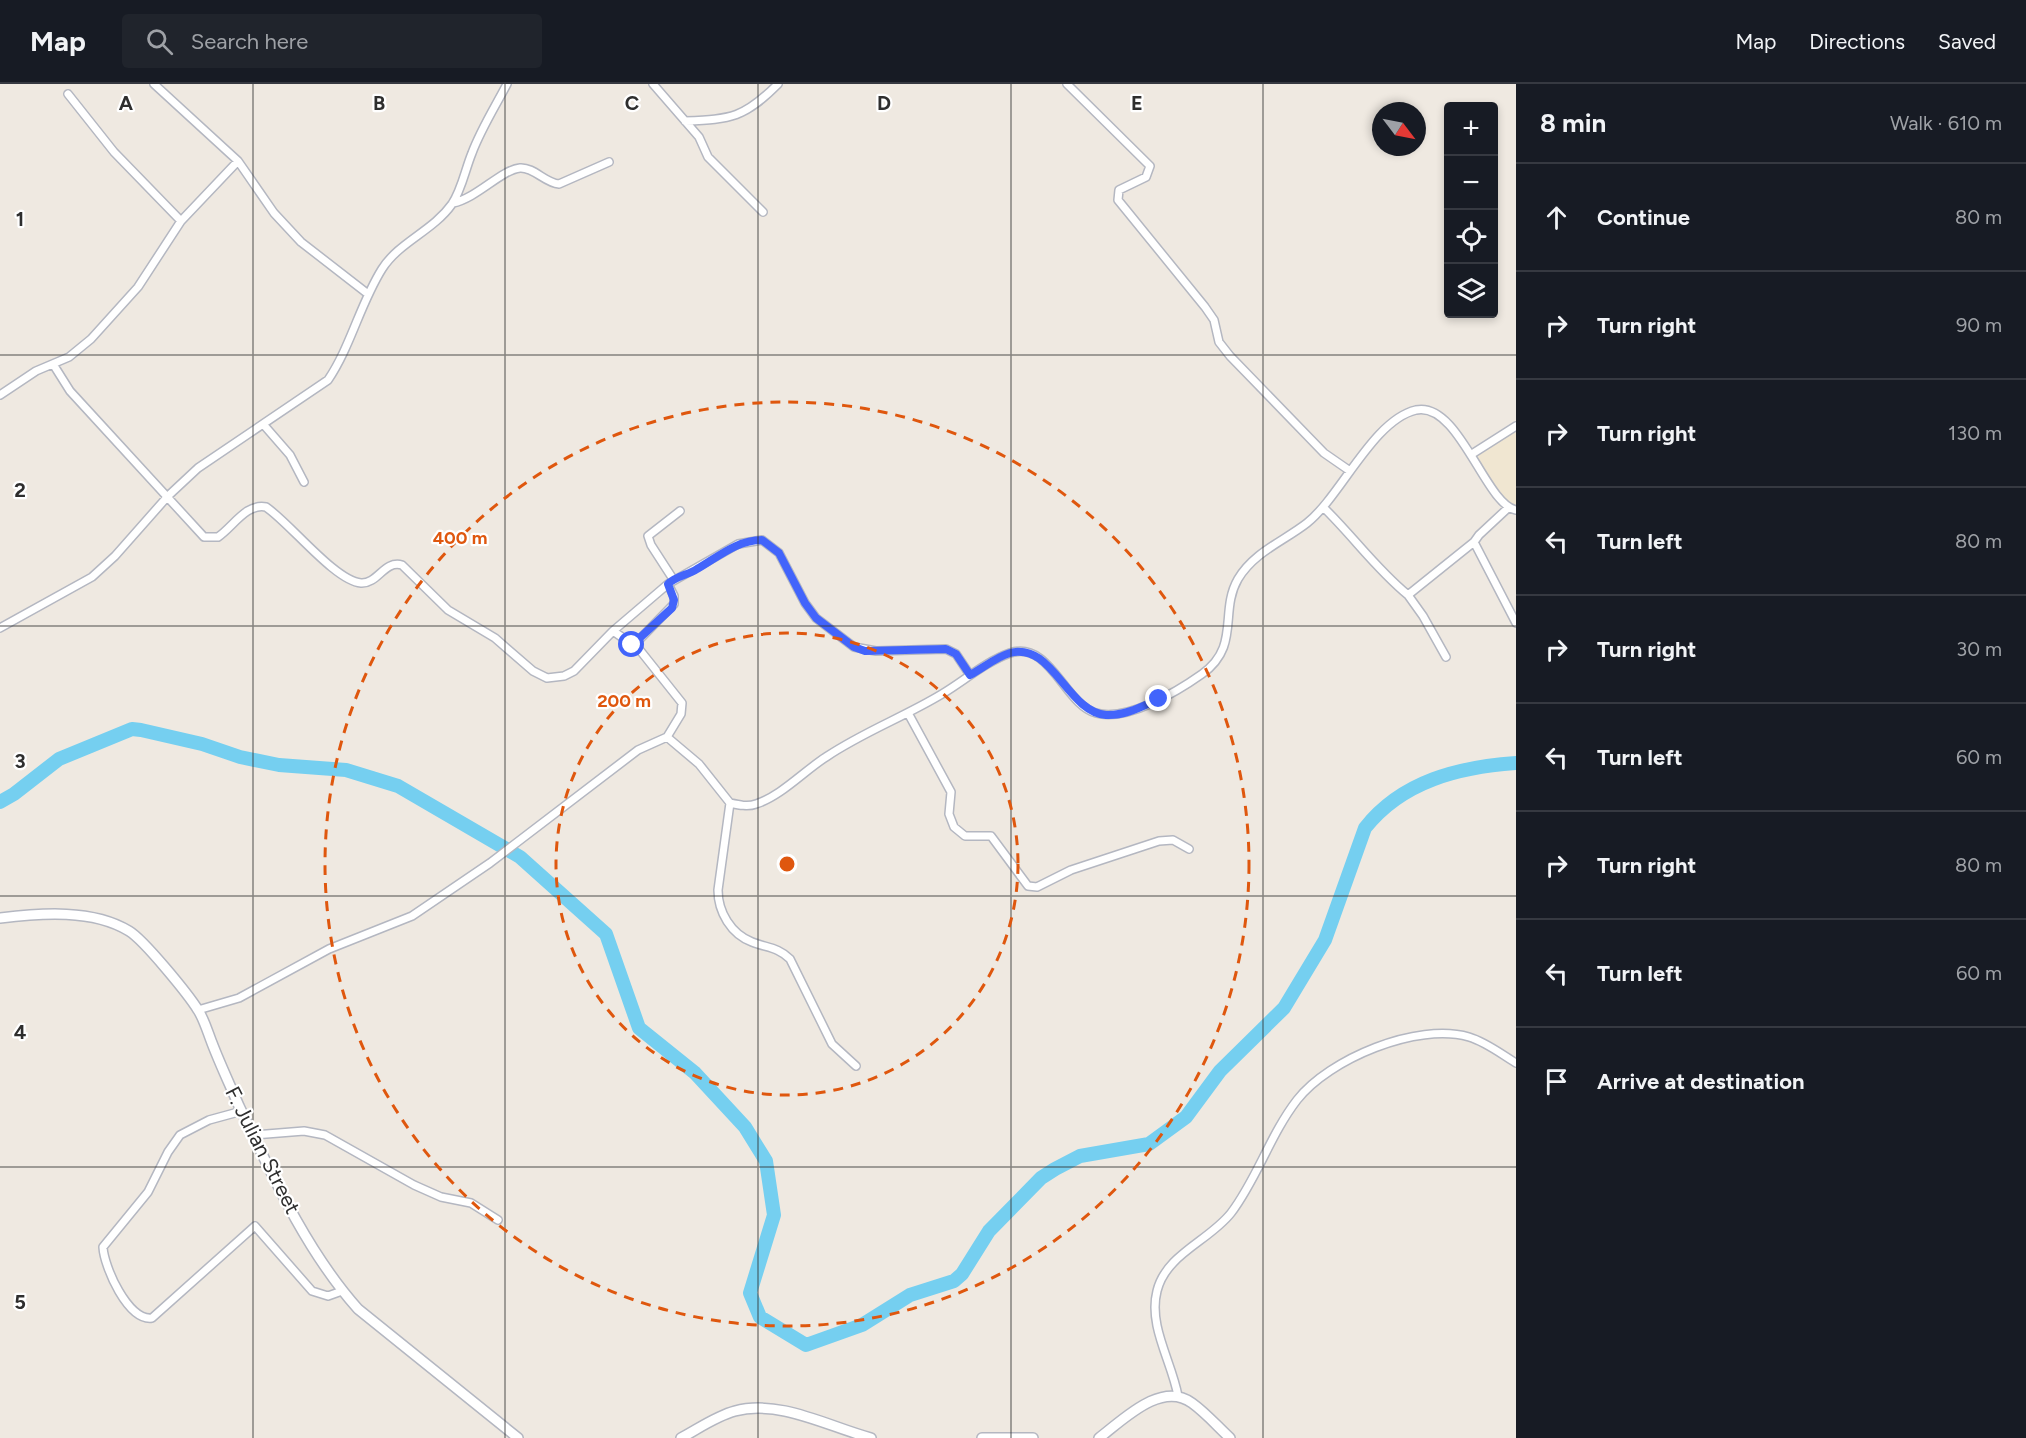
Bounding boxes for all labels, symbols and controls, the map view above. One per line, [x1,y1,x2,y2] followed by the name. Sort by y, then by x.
[122,14,542,68] search box
[30,24,86,58] text: Map
[143,25,176,58] icon: search
[191,28,308,55] text: Search here
[1735,29,1776,54] text: Map
[1809,29,1905,54] text: Directions
[1938,29,1996,54] text: Saved
[119,91,134,115] text: A
[373,91,385,115] text: B
[625,91,639,115] text: C
[877,91,891,115] text: D
[1131,91,1143,115] text: E
[1372,102,1426,156] north arrow
[1444,102,1498,318] map controls
[1444,102,1498,156] button: +
[1540,107,1606,139] text: 8 min
[1890,111,2002,135] text: Walk · 610 m
[1444,156,1498,210] button: −
[1540,201,1573,234] icon: ahead
[1597,204,1690,231] text: Continue
[1955,205,2002,229] text: 80 m
[16,207,24,231] text: 1
[1444,210,1498,264] button: locate
[1444,264,1498,318] button: layers
[1540,309,1573,342] icon: right
[1597,312,1696,339] text: Turn right
[1956,313,2002,337] text: 90 m
[1540,417,1573,450] icon: right
[1597,420,1696,447] text: Turn right
[1948,421,2002,445] text: 130 m
[14,478,26,502] text: 2
[1540,525,1573,558] icon: left
[433,527,487,549] text: 400 m
[1597,528,1683,555] text: Turn left
[1955,529,2002,553] text: 80 m
[618,631,644,657] route start
[1540,633,1573,666] icon: right
[1597,636,1696,663] text: Turn right
[1956,637,2002,661] text: 30 m
[1145,685,1171,711] route end
[597,690,651,712] text: 200 m
[1540,741,1573,774] icon: left
[1597,744,1683,771] text: Turn left
[1956,745,2002,769] text: 60 m
[14,749,26,773] text: 3
[1540,849,1573,882] icon: right
[1597,852,1696,879] text: Turn right
[1955,853,2002,877] text: 80 m
[777,854,797,874] centre of rings
[1540,957,1573,990] icon: left
[1597,960,1683,987] text: Turn left
[1956,961,2002,985] text: 60 m
[14,1020,27,1044] text: 4
[1540,1065,1573,1098] icon: arrive
[1597,1068,1805,1095] text: Arrive at destination
[220,1082,306,1218] street label: F. Julian Street
[14,1290,26,1314] text: 5

